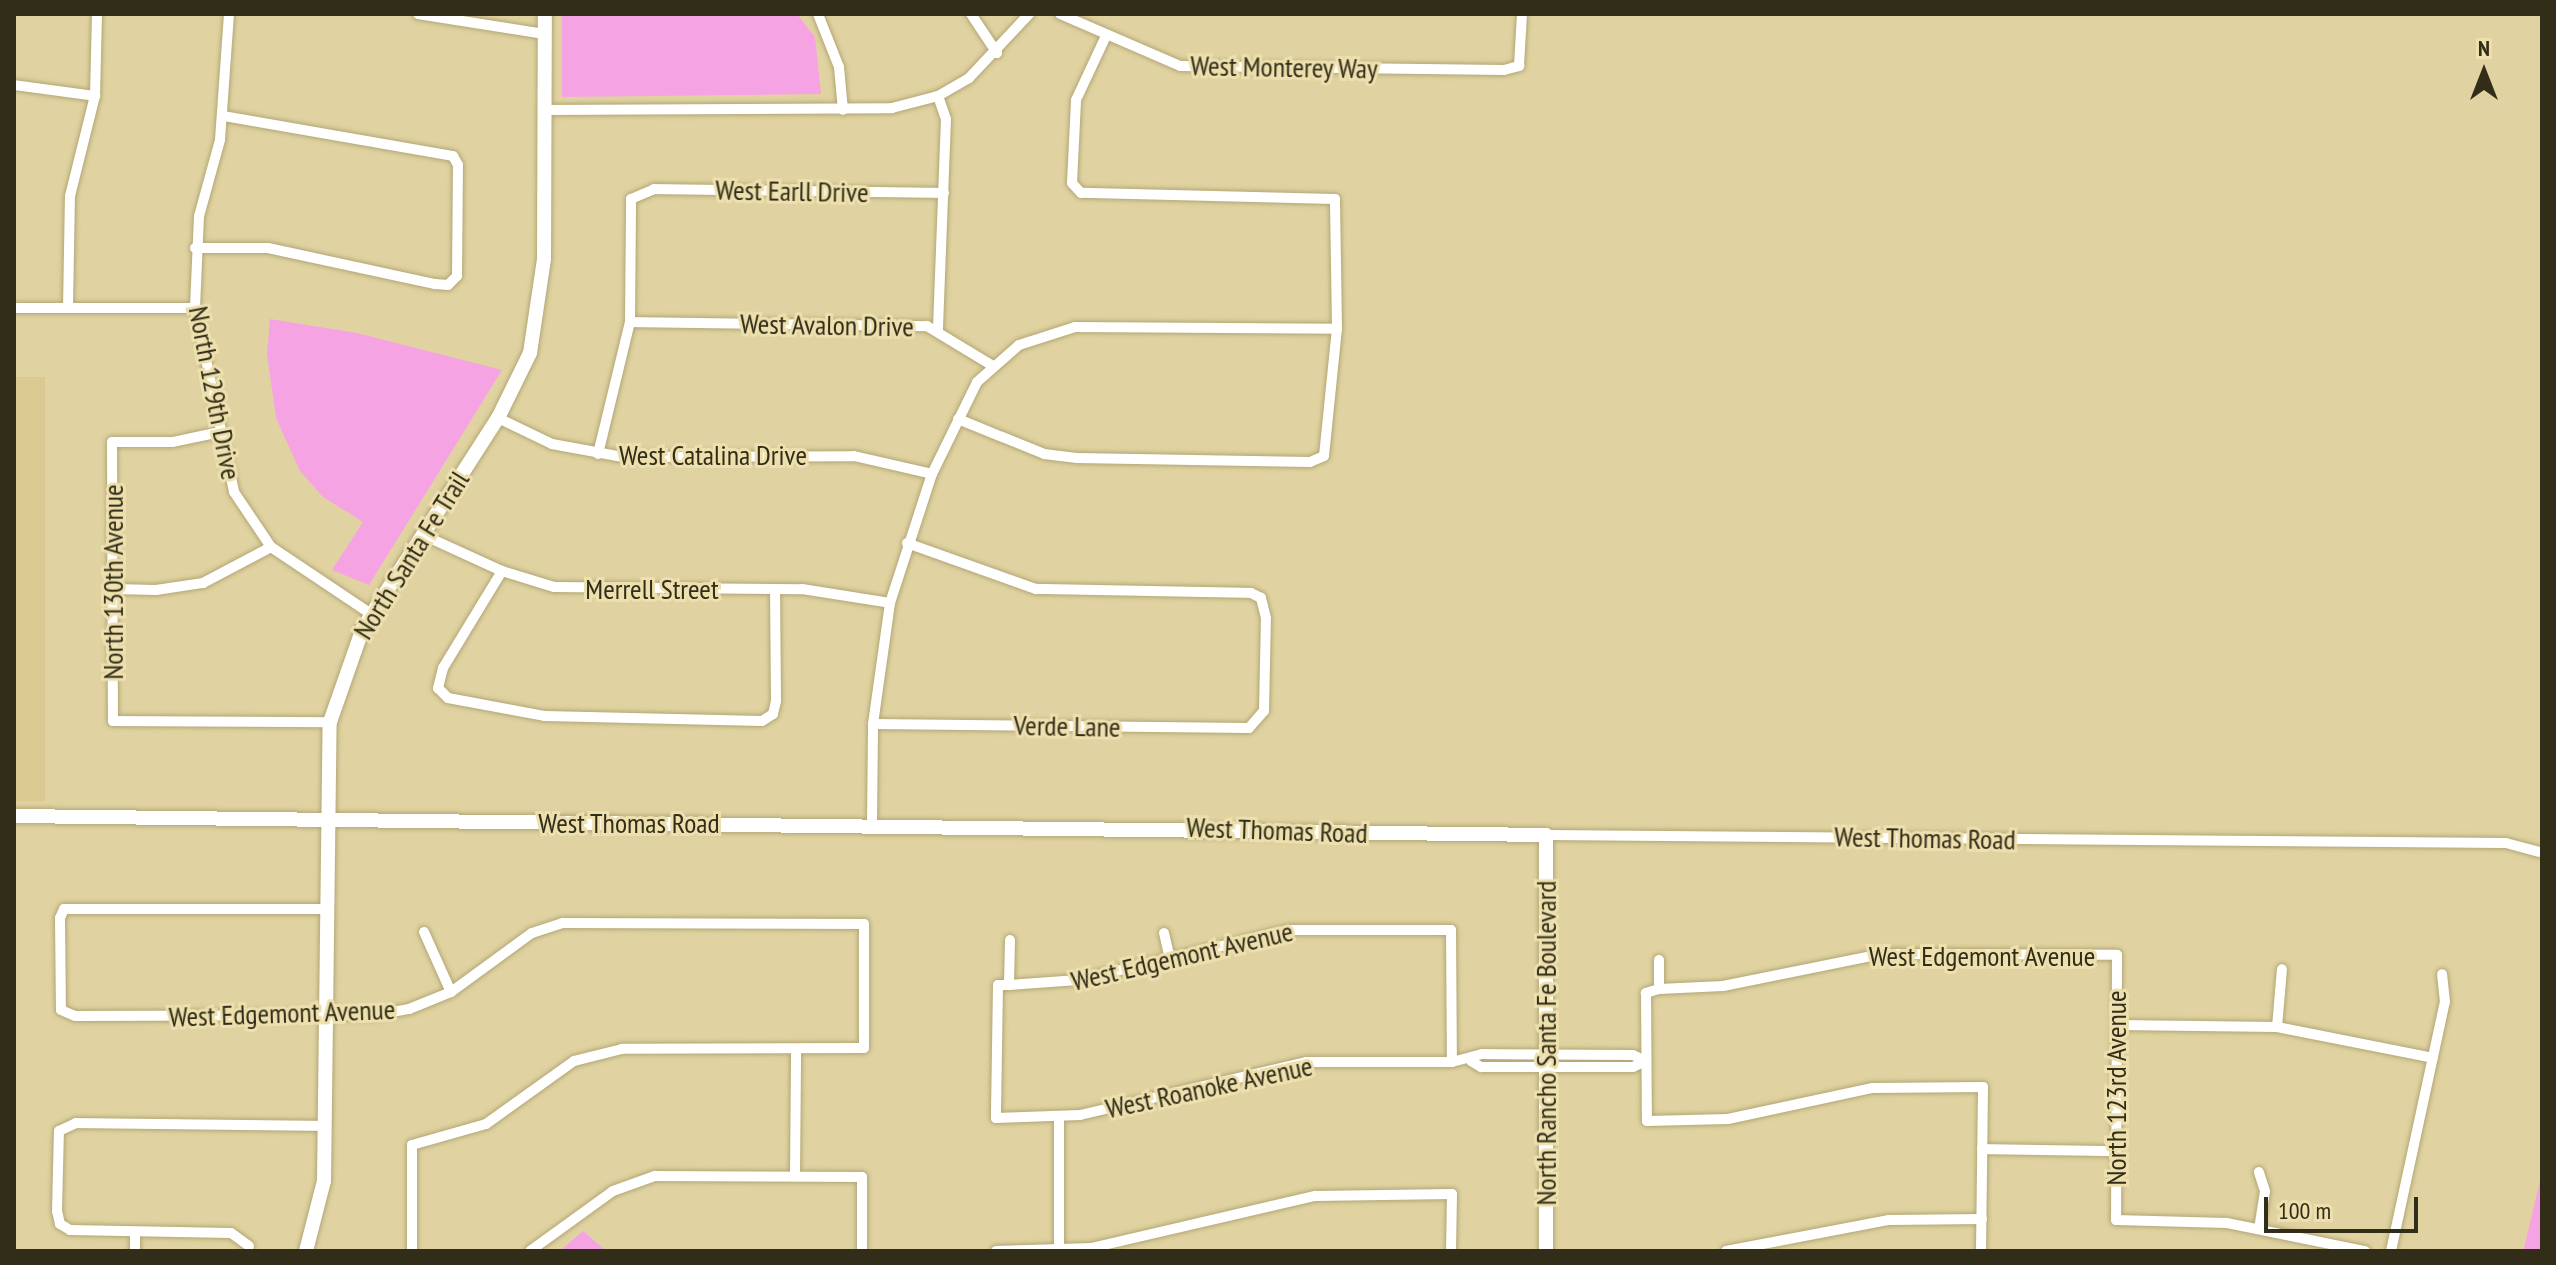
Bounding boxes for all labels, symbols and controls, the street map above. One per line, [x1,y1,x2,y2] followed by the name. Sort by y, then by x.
[2444,32,2524,112] north arrow
[2478,34,2490,62] text: N
[1189,49,1379,85] street label: West Monterey Way
[715,173,869,209] street label: West Earll Drive
[182,303,248,483] street label: North 129th Drive
[739,307,915,343] street label: West Avalon Drive
[619,438,807,472] street label: West Catalina Drive
[346,464,476,646] street label: North Santa Fe Trail
[96,484,130,680] street label: North 130th Avenue
[585,572,719,606] street label: Merrell Street
[1013,708,1121,744] street label: Verde Lane
[538,806,720,840] street label: West Thomas Road
[1185,810,1369,850] street label: West Thomas Road
[1834,820,2016,856] street label: West Thomas Road
[1529,881,1563,1205] street label: North Rancho Santa Fe Boulevard
[1067,914,1297,998] street label: West Edgemont Avenue
[1868,939,2096,973] street label: West Edgemont Avenue
[2099,990,2133,1186] street label: North 123rd Avenue
[168,992,396,1034] street label: West Edgemont Avenue
[1102,1049,1316,1125] street label: West Roanoke Avenue
[2268,1181,2422,1231] scale bar
[2278,1195,2331,1226] text: 100 m

